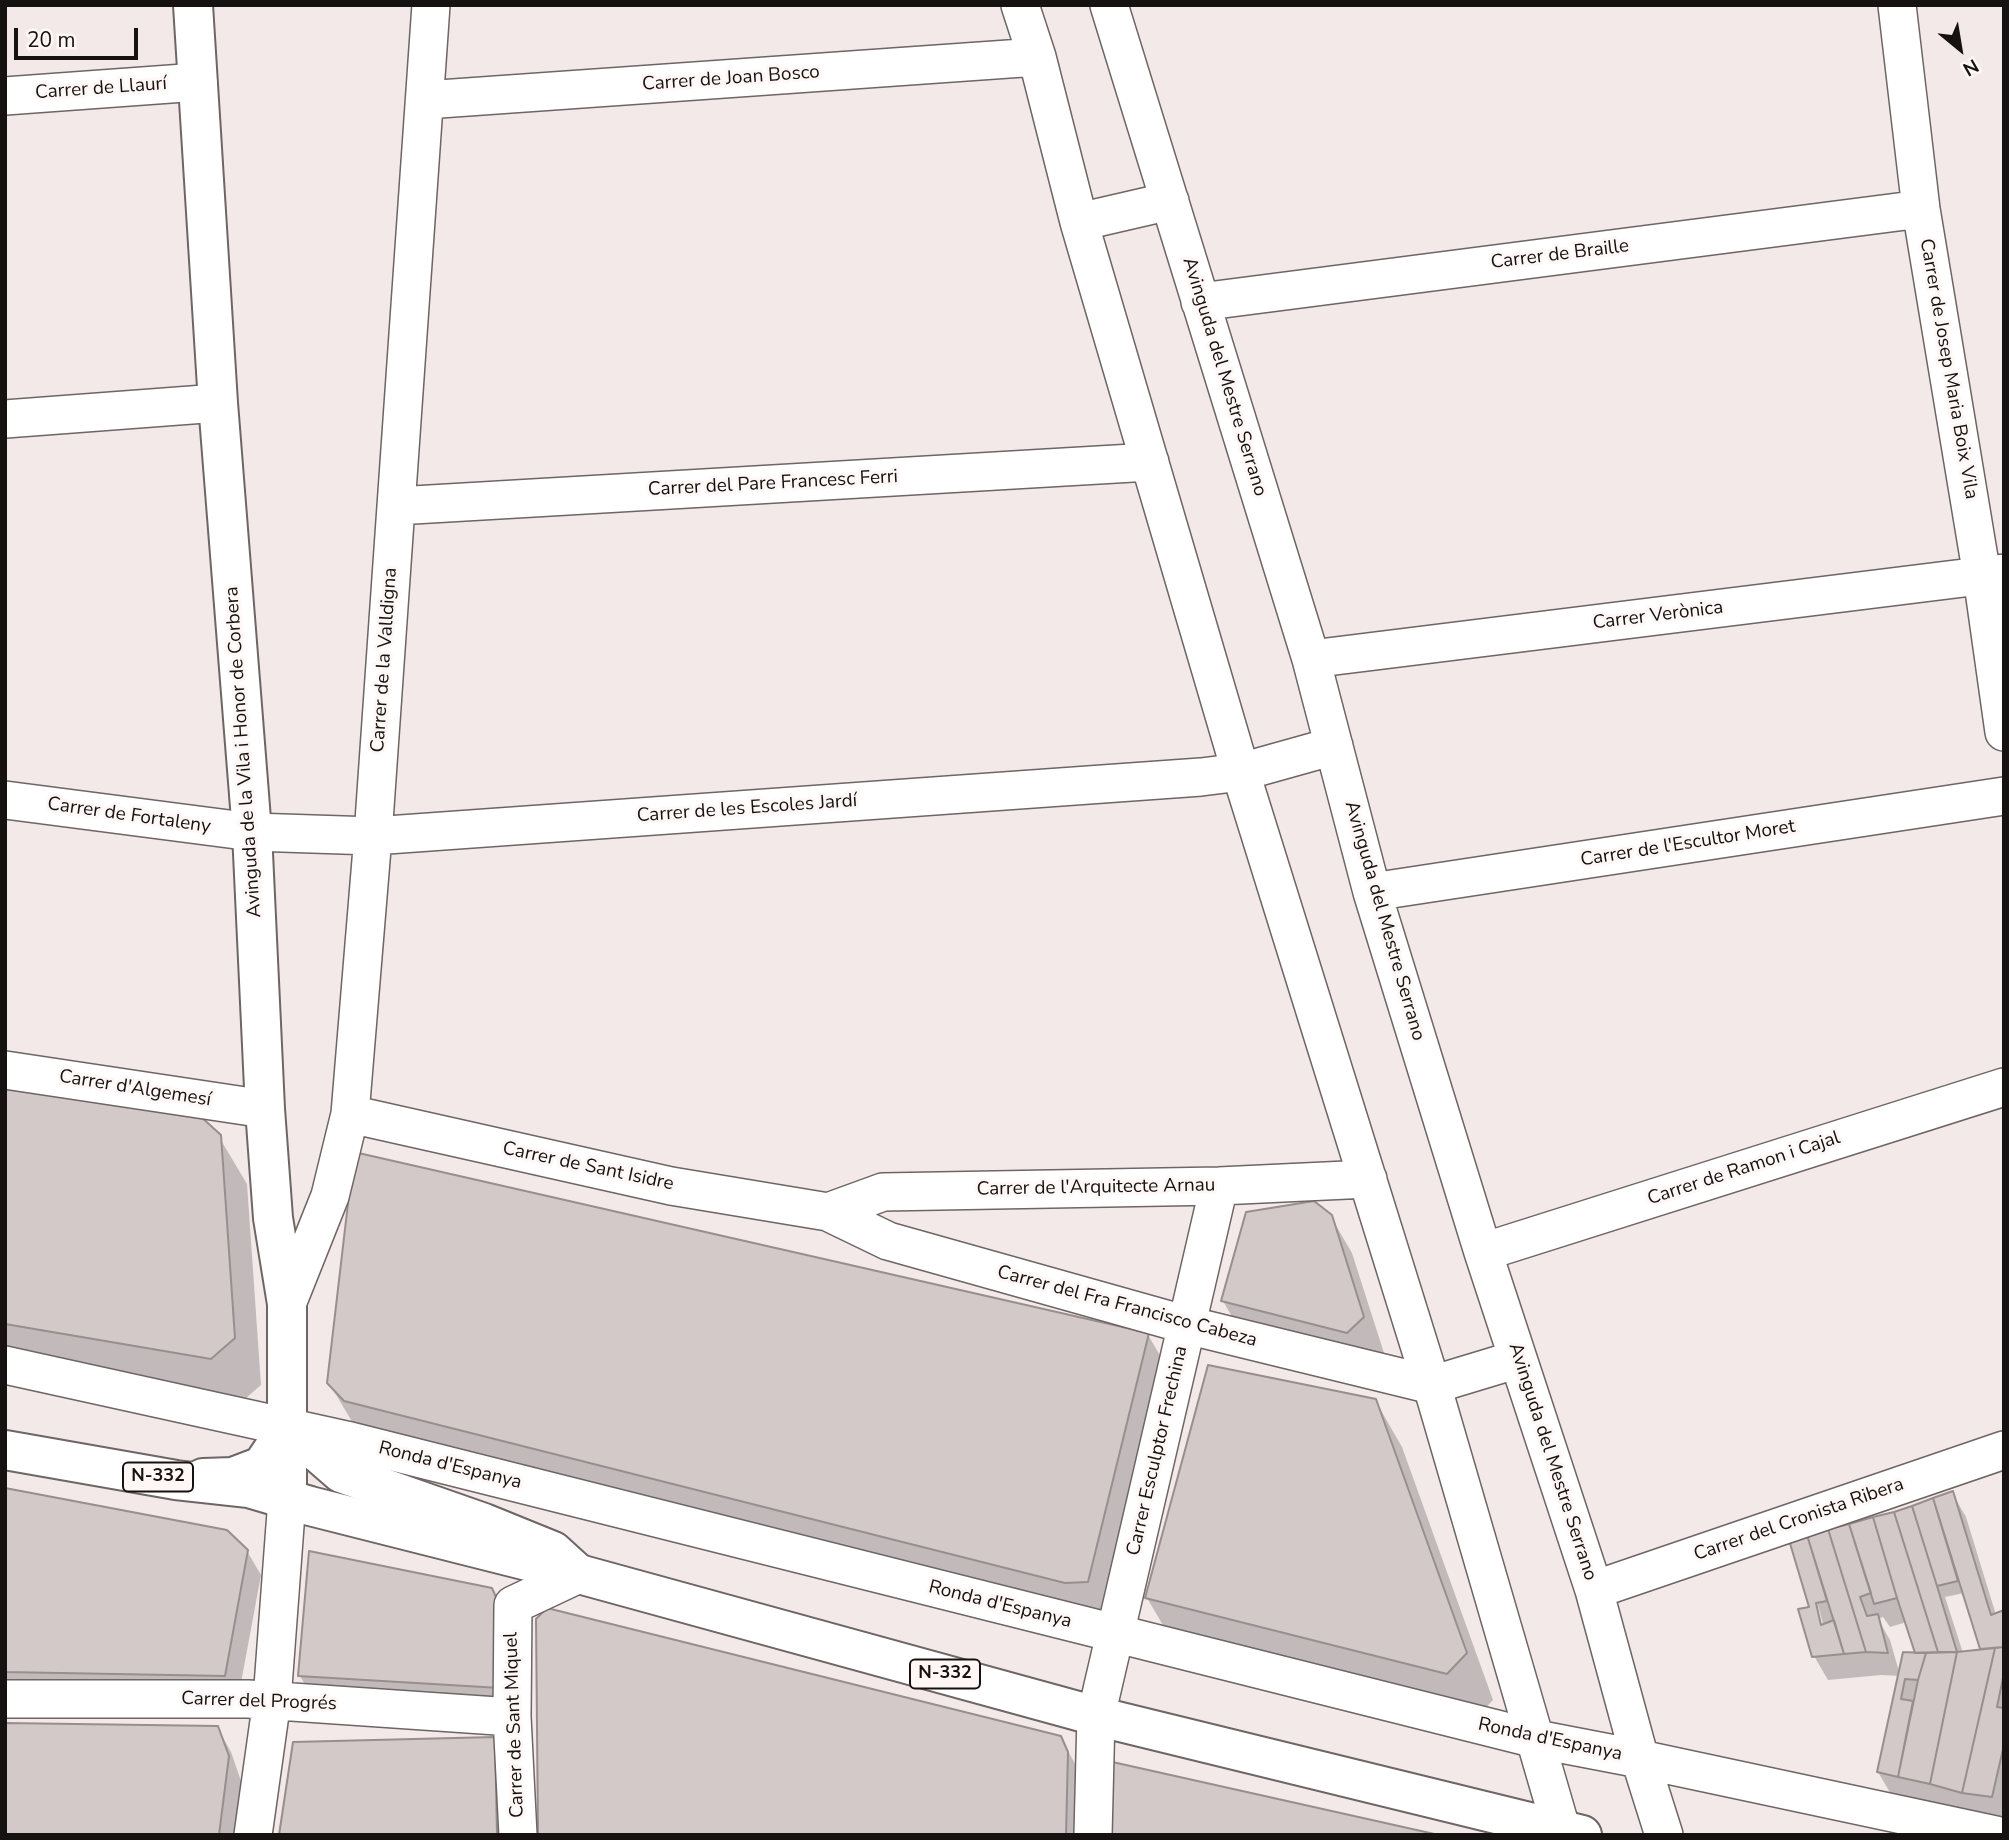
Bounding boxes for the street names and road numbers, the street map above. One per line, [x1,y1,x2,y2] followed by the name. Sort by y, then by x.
[641,61,821,97] street label: Carrer de Joan Bosco
[34,73,168,105] street label: Carrer de Llaurí
[1490,235,1630,275] street label: Carrer de Braille
[1914,237,1982,501] street label: Carrer de Josep Maria Boix Vila
[1177,255,1271,499] street label: Avinguda del Mestre Serrano
[647,466,899,502] street label: Carrer del Pare Francesc Ferri
[367,567,403,753] street label: Carrer de la Valldigna
[221,586,267,918] street label: Avinguda de la Vila i Honor de Corbera
[1592,597,1724,635] street label: Carrer Verònica
[636,790,858,828] street label: Carrer de les Escoles Jardí
[46,793,212,839] street label: Carrer de Fortaleny
[1339,799,1429,1043] street label: Avinguda del Mestre Serrano
[1579,816,1797,872] street label: Carrer de l'Escultor Moret
[57,1066,213,1112] street label: Carrer d'Algemesí
[1645,1127,1843,1211] street label: Carrer de Ramon i Cajal
[500,1138,676,1196] street label: Carrer de Sant Isidre
[976,1175,1216,1201] street label: Carrer de l'Arquitecte Arnau
[995,1261,1259,1353] street label: Carrer del Fra Francisco Cabeza
[1503,1340,1601,1584] street label: Avinguda del Mestre Serrano
[1123,1344,1193,1558] street label: Carrer Esculptor Frechina
[376,1437,524,1495] street label: Ronda d'Espanya
[123,1462,193,1492] road number: N-332
[1691,1473,1907,1567] street label: Carrer del Cronista Ribera
[926,1576,1074,1634] street label: Ronda d'Espanya
[500,1632,530,1818] street label: Carrer de Sant Miquel
[910,1660,980,1688] road number: N-332
[181,1688,337,1716] street label: Carrer del Progrés
[1476,1714,1624,1766] street label: Ronda d'Espanya

